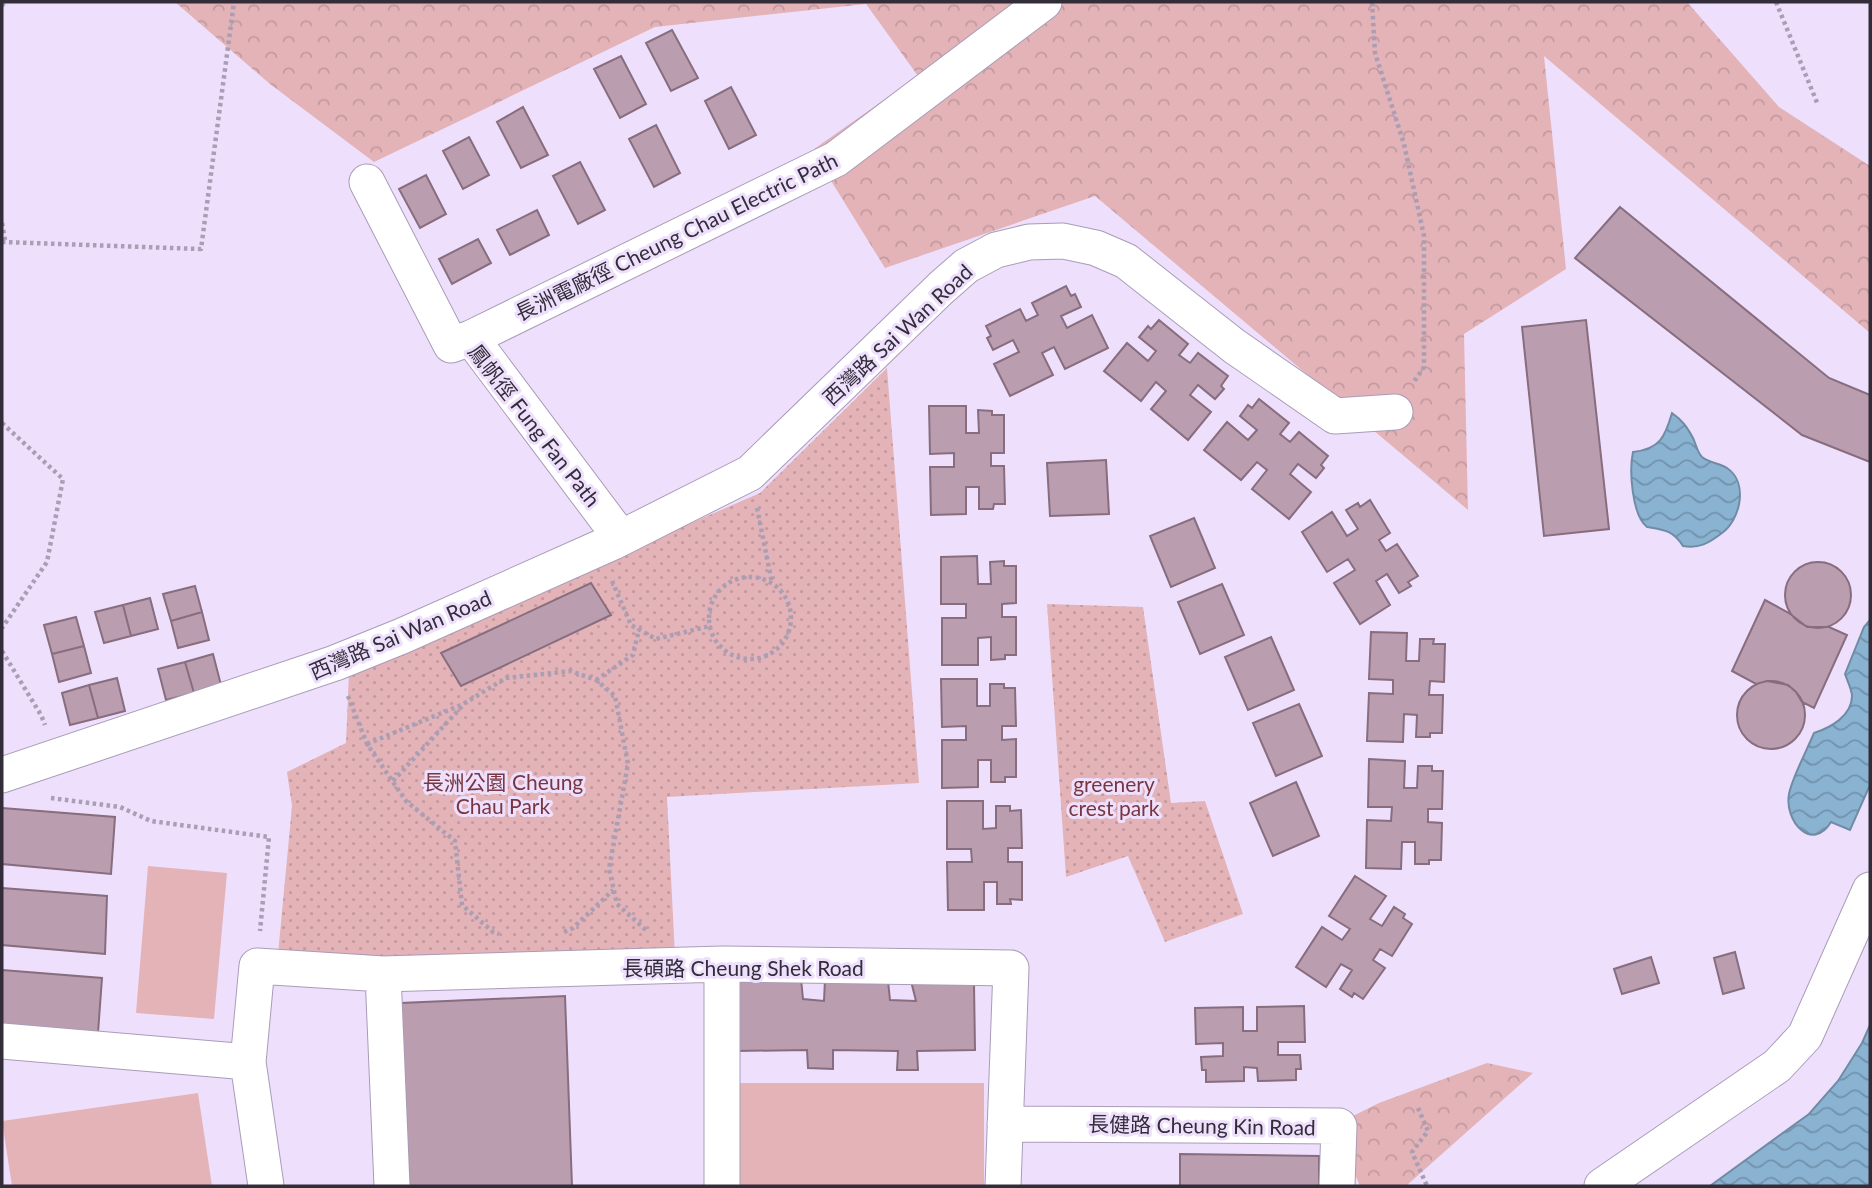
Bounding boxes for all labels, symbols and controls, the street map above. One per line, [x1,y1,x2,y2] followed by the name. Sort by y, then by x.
[511,147,841,325] street label: 長洲電廠徑 Cheung Chau Electric Path
[817,258,977,410] street label: 西灣路 Sai Wan Road
[464,339,606,511] street label: 鳳帆徑 Fung Fan Path
[305,584,495,684] street label: 西灣路 Sai Wan Road
[423,769,583,818] park label: 長洲公園 Cheung Chau Park
[1069,771,1160,820] park label: greenery crest park
[622,955,864,980] street label: 長碩路 Cheung Shek Road
[1088,1111,1316,1139] street label: 長健路 Cheung Kin Road

